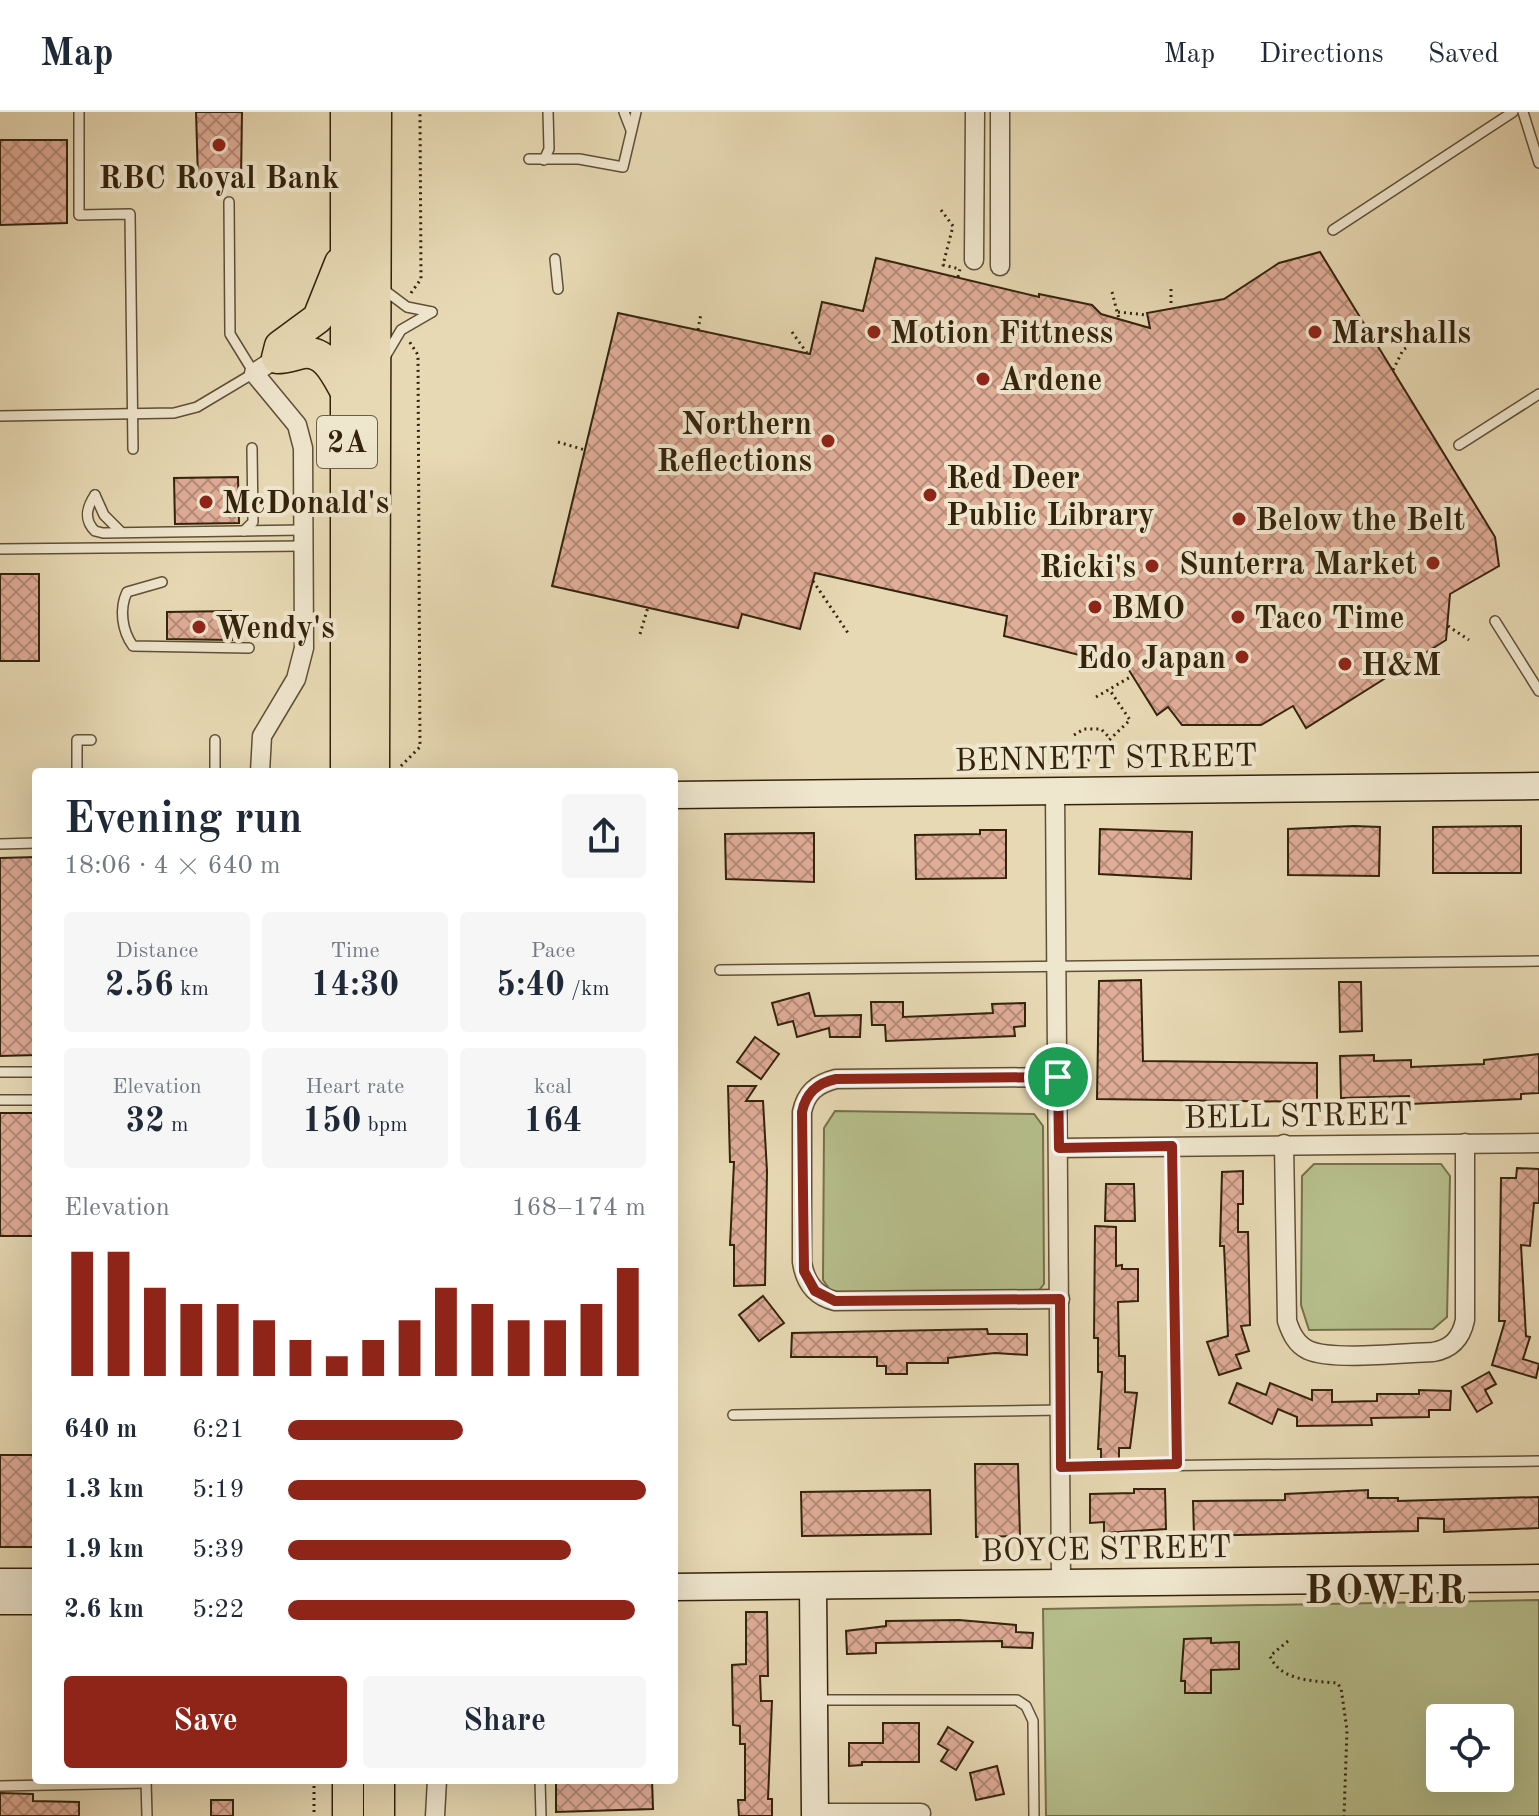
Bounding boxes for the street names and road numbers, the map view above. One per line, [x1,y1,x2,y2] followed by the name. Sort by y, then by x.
[317,416,377,468] road number: 2A
[954,741,1258,779] street label: BENNETT STREET
[1183,1100,1413,1136] street label: BELL STREET
[980,1533,1232,1569] street label: BOYCE STREET

